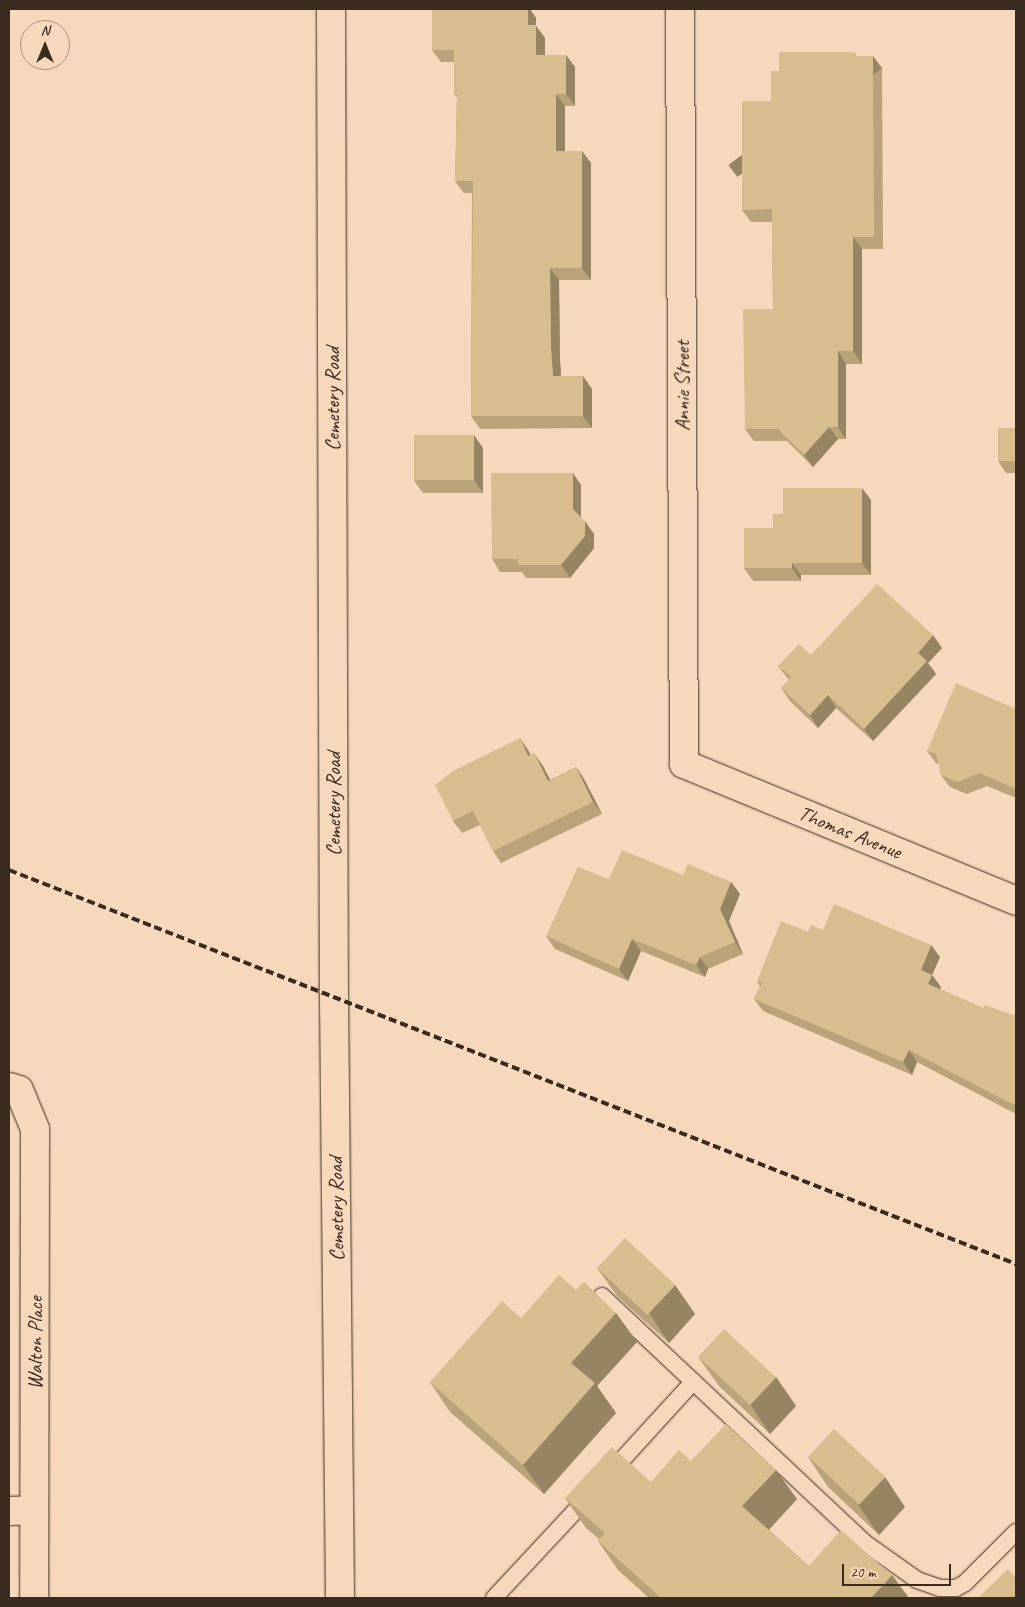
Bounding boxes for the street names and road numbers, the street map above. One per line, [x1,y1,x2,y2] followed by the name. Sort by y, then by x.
[669,341,695,431] street label: Annie Street
[319,347,345,451] street label: Cemetery Road
[320,752,346,856] street label: Cemetery Road
[795,800,905,864] street label: Thomas Avenue
[322,1157,350,1261] street label: Cemetery Road
[22,1296,48,1390] street label: Walton Place

